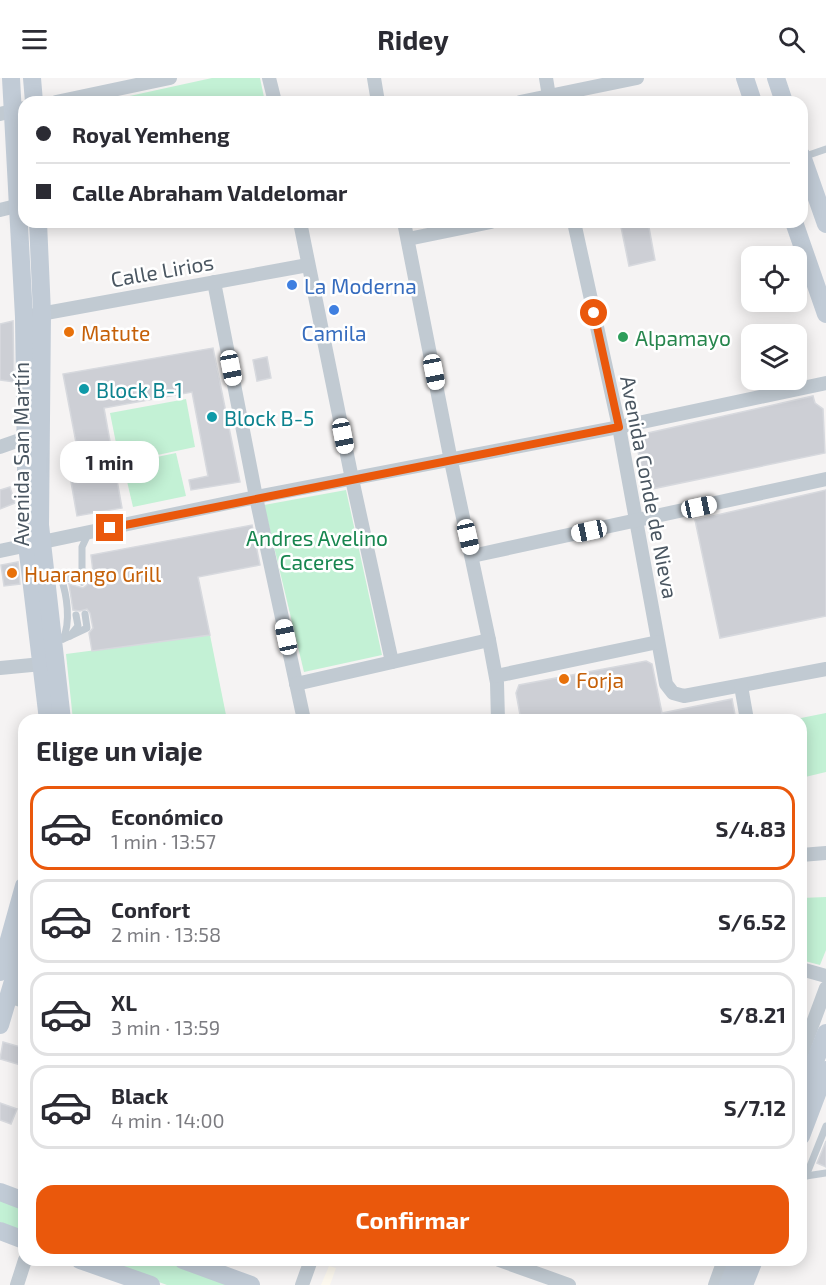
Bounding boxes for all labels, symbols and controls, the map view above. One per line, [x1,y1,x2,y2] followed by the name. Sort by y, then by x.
[18,23,51,56] icon: menu
[377,23,449,55] text: Ridey
[775,23,808,56] icon: search
[72,121,230,147] text: Royal Yemheng
[72,179,348,205] text: Calle Abraham Valdelomar
[741,246,807,390] map controls
[741,246,807,312] button: locate
[109,249,215,291] street label: Calle Lirios
[304,273,417,298] place label: La Moderna
[285,278,299,292] marker: La Moderna
[580,299,607,326] route start
[327,303,341,317] marker: Camila
[81,320,150,345] place label: Matute
[302,320,366,345] place label: Camila
[741,324,807,390] button: layers
[62,325,76,339] marker: Matute
[635,325,731,350] place label: Alpamayo
[616,330,630,344] marker: Alpamayo
[219,349,243,387] car
[422,353,446,391] car
[8,362,33,546] street label: Avenida San Martín
[616,373,684,601] street label: Avenida Conde de Nieva
[96,377,183,402] place label: Block B-1
[77,382,91,396] marker: Block B-1
[224,405,314,430] place label: Block B-5
[205,410,219,424] marker: Block B-5
[331,417,355,455] car
[60,441,160,483] callout: 1 min
[85,450,134,474] text: 1 min
[680,494,718,520] car
[96,514,123,541] route end
[455,517,481,557] car
[570,518,608,544] car
[246,525,388,574] park label: Andres Avelino Caceres
[24,561,162,586] place label: Huarango Grill
[5,566,19,580] marker: Huarango Grill
[273,618,299,656] car
[576,667,624,693] place label: Forja
[557,672,571,686] marker: Forja
[36,734,203,766] text: Elige un viaje
[39,801,93,855] icon: car
[111,803,223,829] text: Económico
[716,815,786,841] text: S/4.83
[111,829,216,853] text: 1 min · 13:57
[39,894,93,948] icon: car
[111,896,190,922] text: Confort
[718,908,786,934] text: S/6.52
[111,922,221,946] text: 2 min · 13:58
[39,987,93,1041] icon: car
[111,989,137,1015] text: XL
[720,1001,786,1027] text: S/8.21
[111,1015,220,1039] text: 3 min · 13:59
[39,1080,93,1134] icon: car
[111,1082,168,1108] text: Black
[724,1094,786,1120] text: S/7.12
[111,1108,225,1132] text: 4 min · 14:00
[36,1185,789,1254] button: Confirmar

